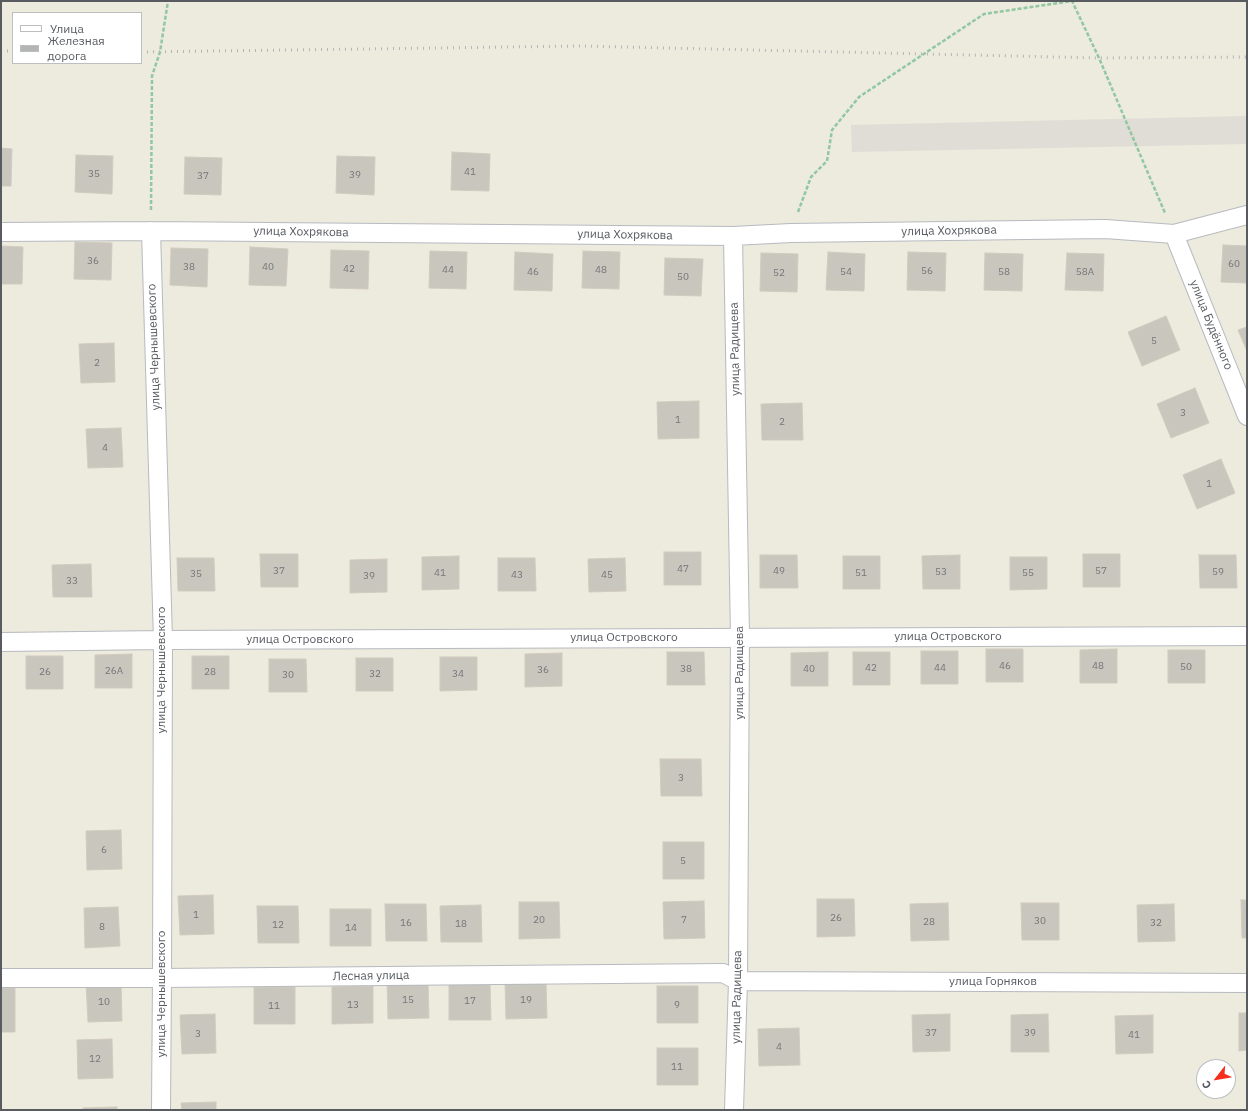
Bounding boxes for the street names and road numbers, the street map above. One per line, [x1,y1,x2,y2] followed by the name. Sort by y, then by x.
[901,223,997,239] street label: улица Хохрякова
[253,224,349,240] street label: улица Хохрякова
[577,227,673,243] street label: улица Хохрякова
[1186,278,1236,372] street label: улица Будённого
[145,283,163,411] street label: улица Чернышевского
[727,302,743,396] street label: улица Радищева
[155,607,169,733] street label: улица Чернышевского
[733,626,747,720] street label: улица Радищева
[894,630,1002,644] street label: улица Островского
[570,631,678,645] street label: улица Островского
[246,633,354,647] street label: улица Островского
[155,931,169,1057] street label: улица Чернышевского
[729,950,745,1044] street label: улица Радищева
[332,968,410,984] street label: Лесная улица
[949,975,1037,989] street label: улица Горняков

